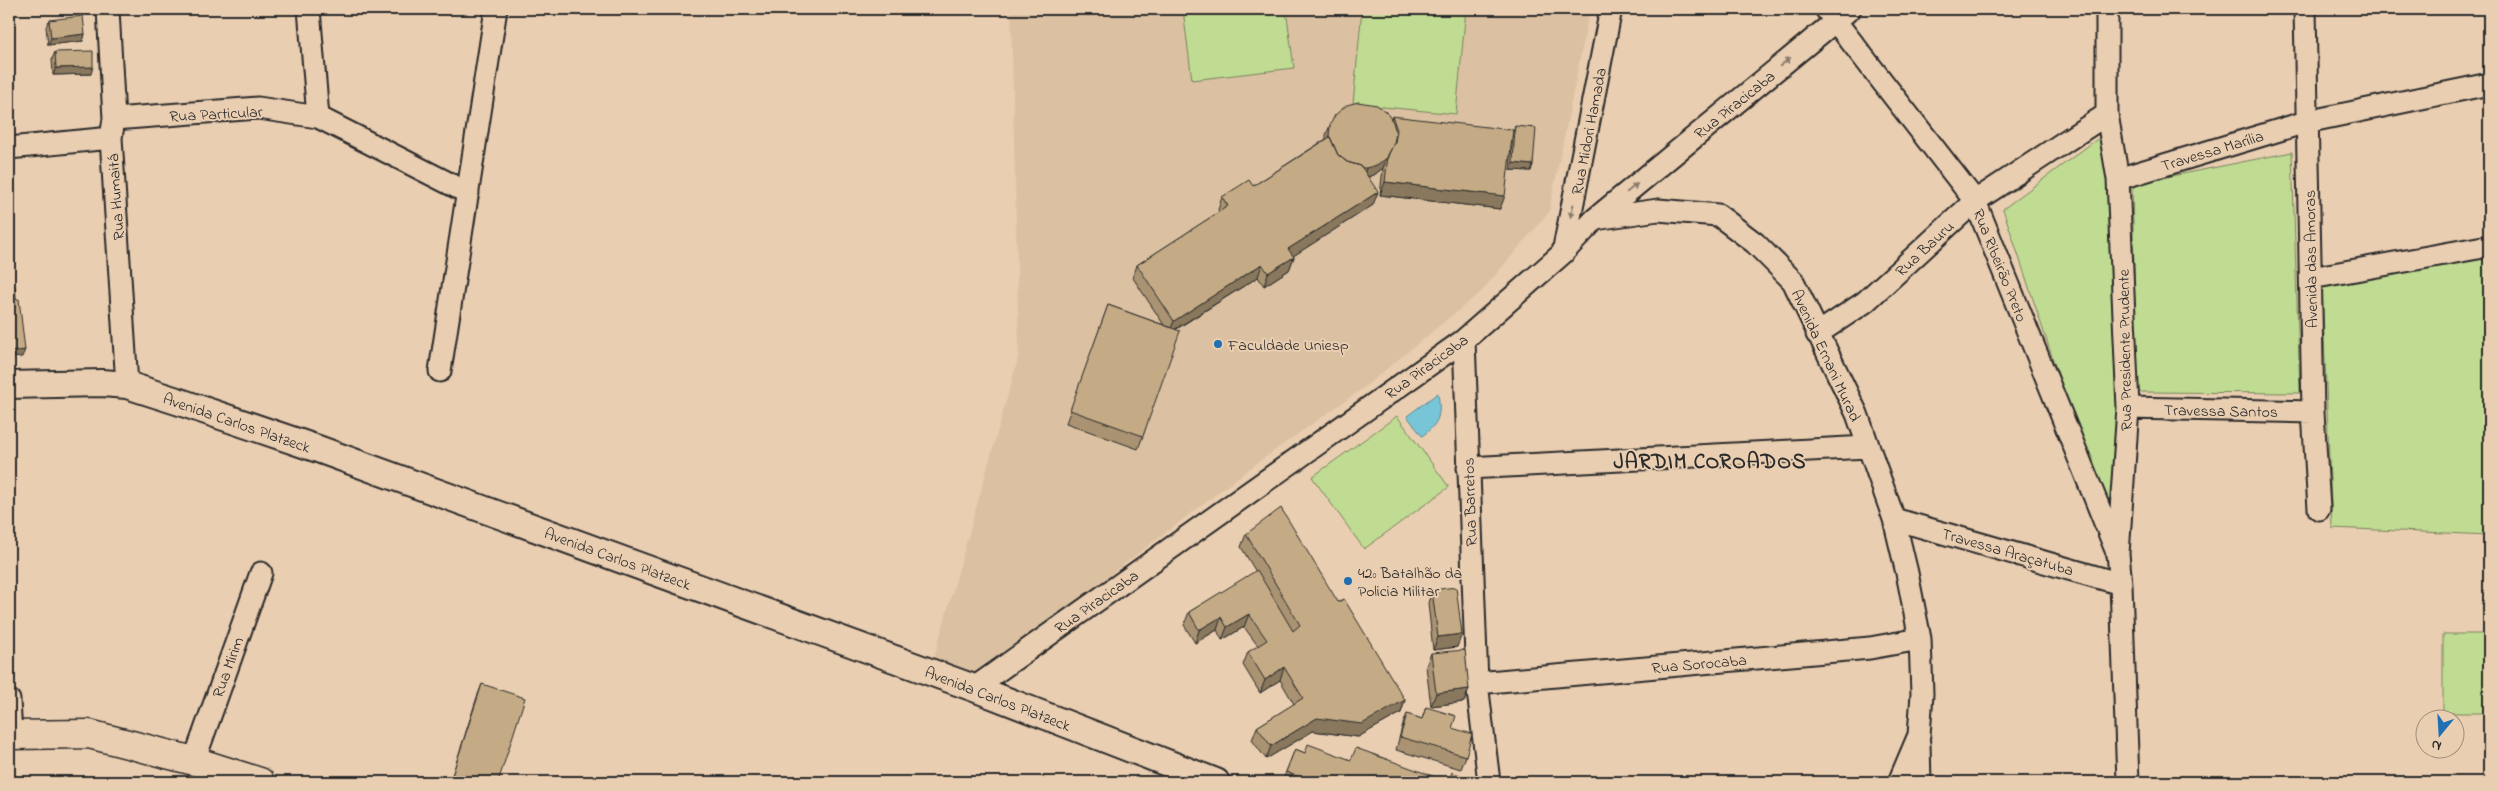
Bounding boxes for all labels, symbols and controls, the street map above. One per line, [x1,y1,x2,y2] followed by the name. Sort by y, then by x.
[1779,57,1791,68] one-way arrow
[1690,65,1781,146] street label: Rua Piracicaba
[1566,66,1614,197] street label: Rua Midori Hamada
[169,101,263,129] street label: Rua Particular
[2158,125,2267,179] street label: Travessa Marília
[102,153,132,241] street label: Rua Humaitá
[1626,182,1639,193] one-way arrow
[2299,190,2325,328] street label: Avenida das Amoras
[1567,204,1575,220] one-way arrow
[1965,205,2033,326] street label: Rua Ribeirão Preto
[1890,216,1960,283] street label: Rua Bauru
[2113,268,2139,431] street label: Rua Presidente Prudente
[1784,286,1866,426] street label: Avenida Ernani Murad
[1380,329,1474,406] street label: Rua Piracicaba
[1227,334,1349,358] place label: Faculdade Uniesp
[1212,338,1224,350] marker: Faculdade Uniesp
[159,387,314,461] street label: Avenida Carlos Platzeck
[2164,399,2278,425] street label: Travessa Santos
[1614,448,1806,478] district label: JARDIM COROADOS
[1457,457,1485,547] street label: Rua Barretos
[541,522,695,598] street label: Avenida Carlos Platzeck
[1939,523,2076,583] street label: Travessa Araçatuba
[1358,562,1462,604] place label: 42º Batalhão da Policia Militar
[1050,565,1144,641] street label: Rua Piracicaba
[1342,575,1354,587] marker: 42º Batalhão da Policia Militar
[207,634,251,702] street label: Rua Mirim
[1651,649,1748,681] street label: Rua Sorocaba
[921,661,1075,739] street label: Avenida Carlos Platzeck
[2416,708,2466,758] north arrow
[2429,733,2444,756] text: N

